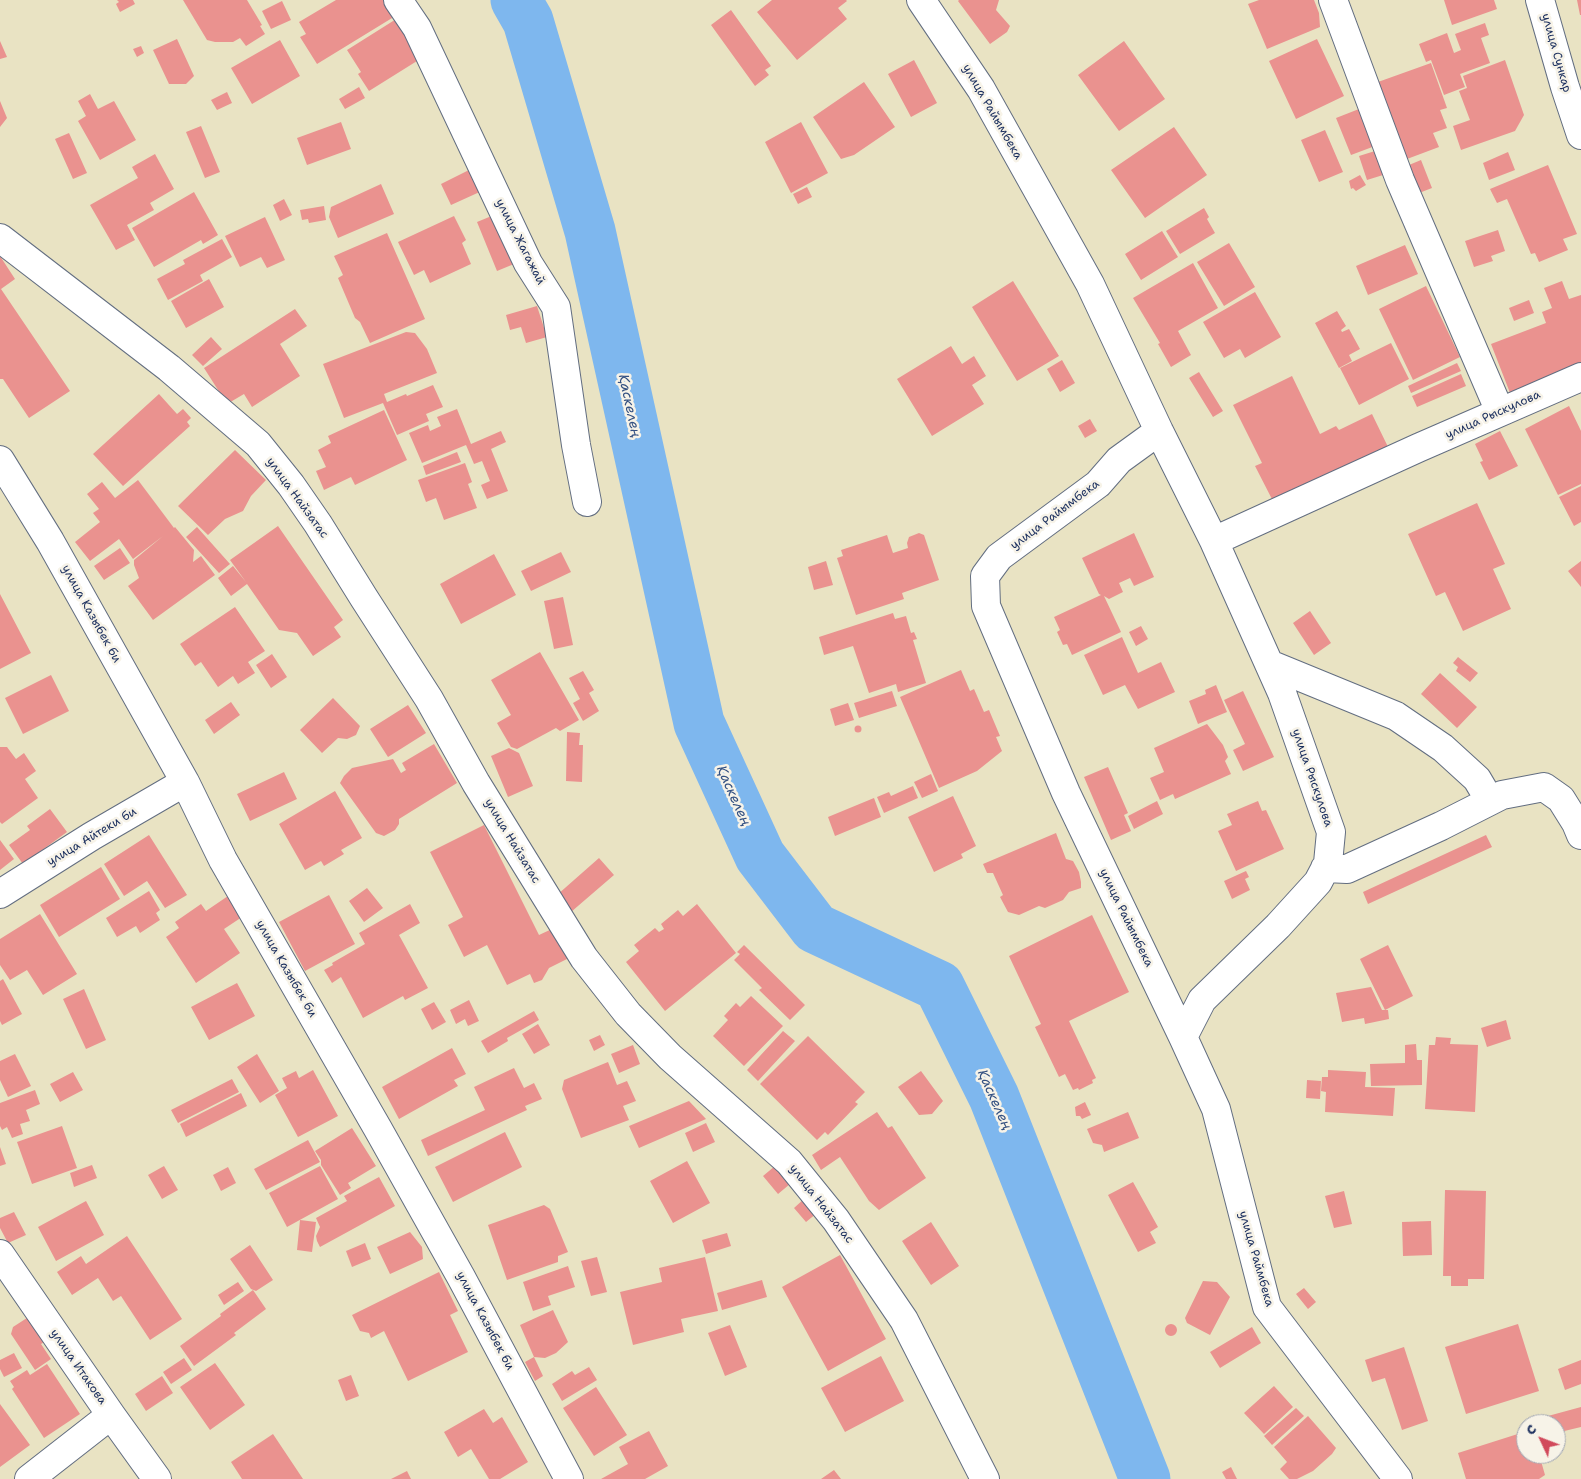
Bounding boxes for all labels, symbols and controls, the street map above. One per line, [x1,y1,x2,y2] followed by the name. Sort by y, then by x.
[1538,12,1574,94] street label: улица Сункар
[959,62,1025,162] street label: улица Райымбека
[492,197,548,287] street label: улица Жагажай
[614,373,644,439] water label: Қаскелең
[1443,388,1543,442] street label: улица Рыскулова
[263,455,331,541] street label: улица Найзатас
[1008,477,1102,553] street label: улица Райымбека
[58,563,124,665] street label: улица Казыбек би
[1289,727,1335,829] street label: улица Рыскулова
[712,763,754,829] water label: Қаскелең
[481,796,543,886] street label: улица Найзатас
[45,805,139,869] street label: улица Айтеки би
[1096,867,1156,969] street label: улица Райымбека
[252,918,320,1020] street label: улица Казыбек би
[973,1067,1015,1133] water label: Қаскелең
[786,1162,856,1246] street label: улица Найзатас
[1235,1209,1277,1309] street label: улица Раймбека
[453,1269,517,1373] street label: улица Казыбек би
[47,1326,109,1408] street label: улица Итакова
[1516,1414,1566,1464] north arrow
[1521,1420,1540,1439] text: С

